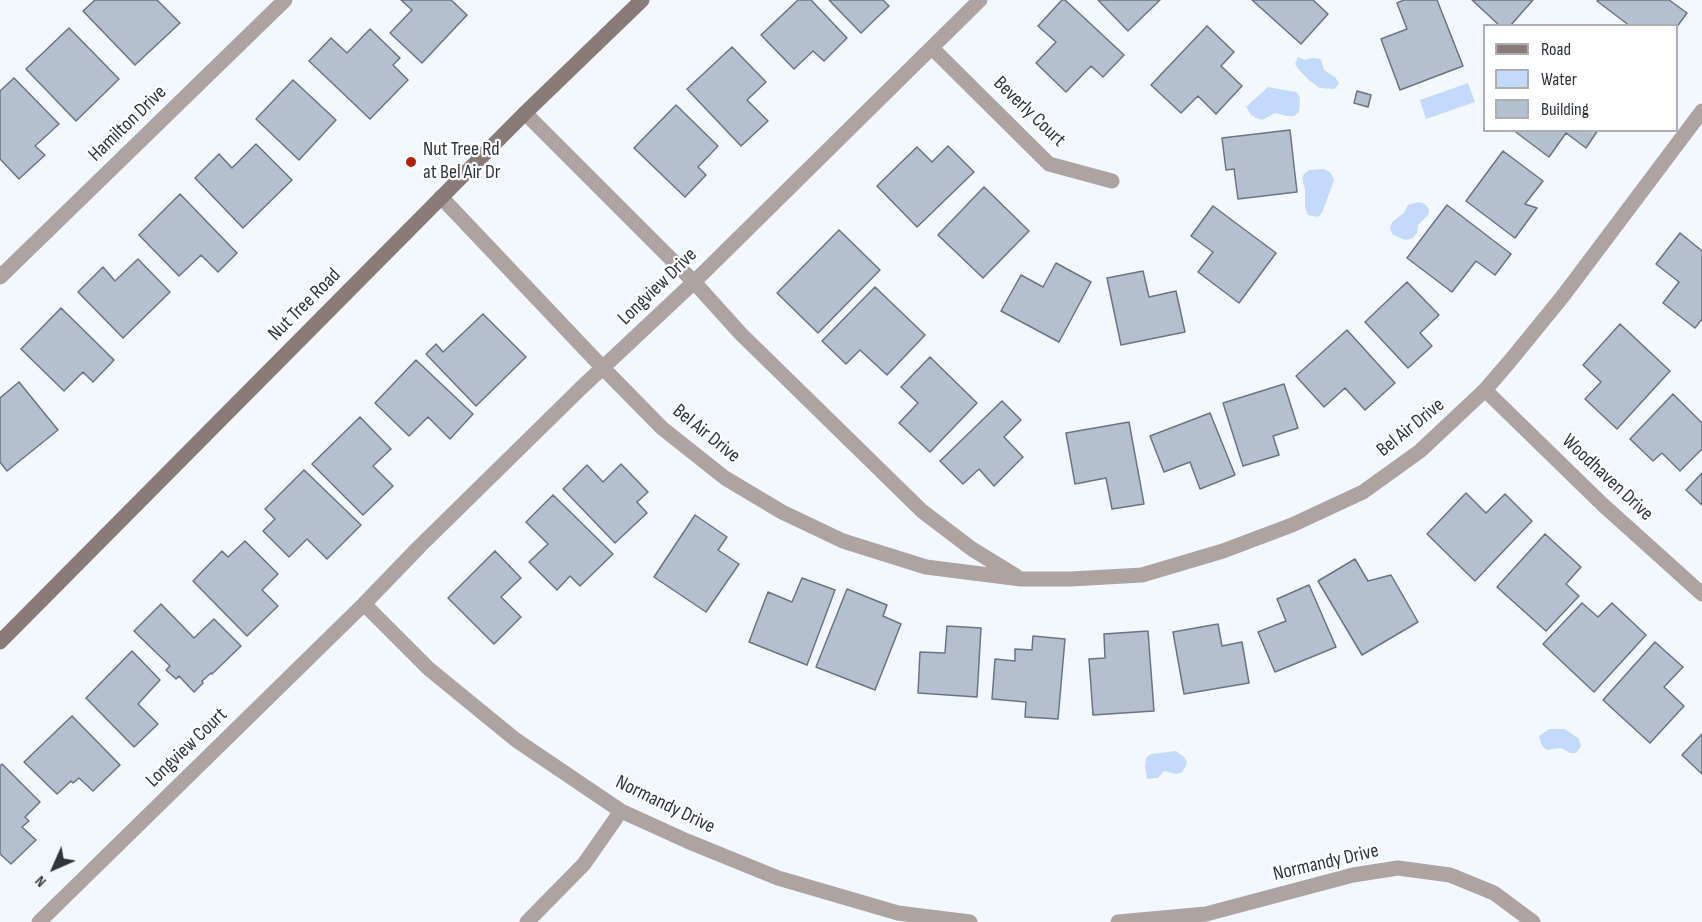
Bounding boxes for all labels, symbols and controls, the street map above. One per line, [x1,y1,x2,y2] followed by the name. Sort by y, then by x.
[1483,24,1678,132] legend
[1541,39,1571,60] text: Road
[1541,69,1577,90] text: Water
[988,72,1070,152] street label: Beverly Court
[84,81,172,167] street label: Hamilton Drive
[1541,99,1589,120] text: Building
[423,138,501,185] place label: Nut Tree Rd at Bel Air Dr
[404,155,418,169] marker: Nut Tree Rd at Bel Air Dr
[614,243,702,331] street label: Longview Drive
[264,264,346,346] street label: Nut Tree Road
[1372,394,1450,462] street label: Bel Air Drive
[667,400,745,468] street label: Bel Air Drive
[1556,430,1658,526] street label: Woodhaven Drive
[141,703,233,793] street label: Longview Court
[611,771,719,839] street label: Normandy Drive
[24,838,84,898] north arrow
[1271,839,1381,887] street label: Normandy Drive
[31,871,51,891] text: N

